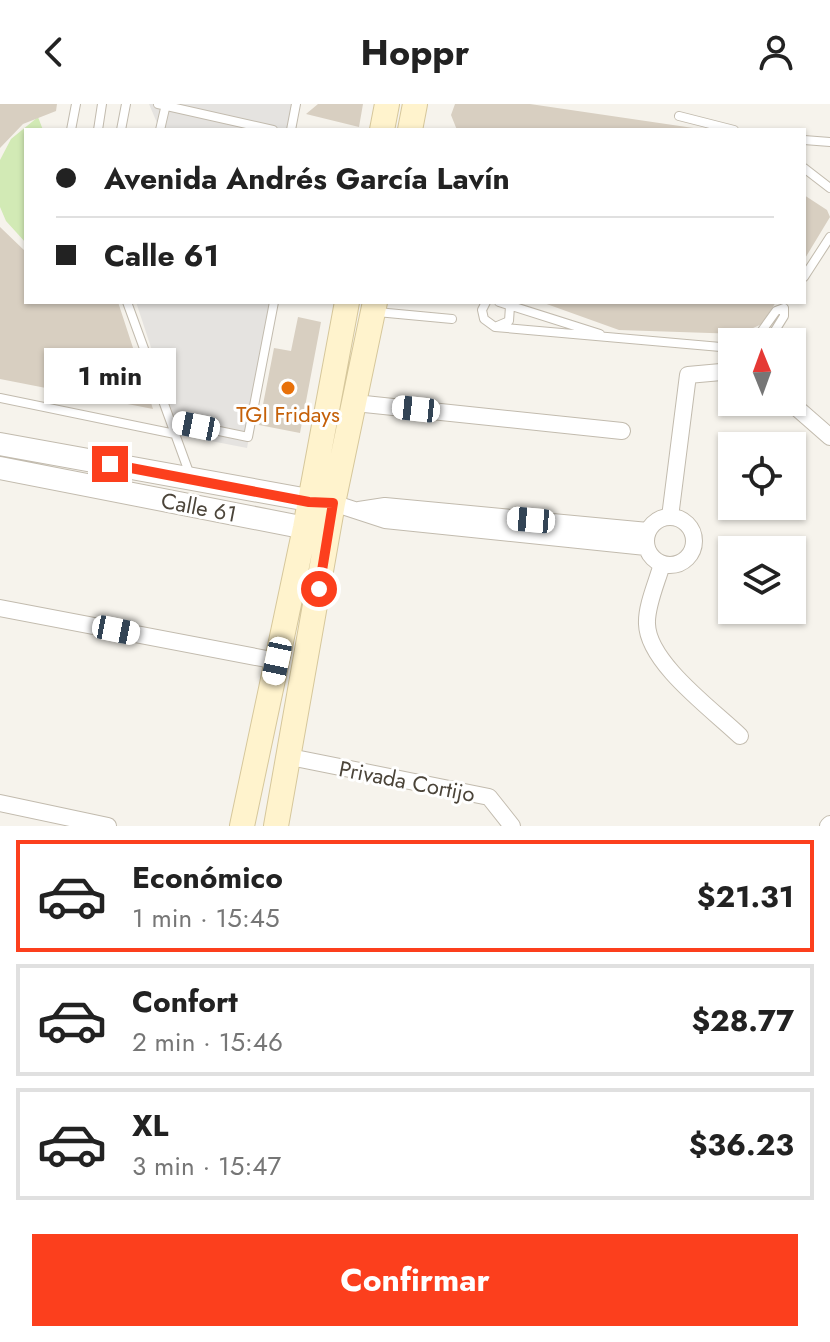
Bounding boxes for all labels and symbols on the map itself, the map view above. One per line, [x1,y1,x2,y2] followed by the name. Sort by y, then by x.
[718,328,806,416] north arrow
[44,348,176,404] callout: 1 min
[279,379,297,397] marker: TGI Fridays
[391,395,441,423] car
[236,398,340,430] place label: TGI Fridays
[170,410,222,442] car
[92,446,128,482] route end
[159,484,239,530] street label: Calle 61
[506,506,556,534] car
[301,571,337,607] route start
[90,614,142,646] car
[260,635,294,687] car
[336,752,478,810] street label: Privada Cortijo

